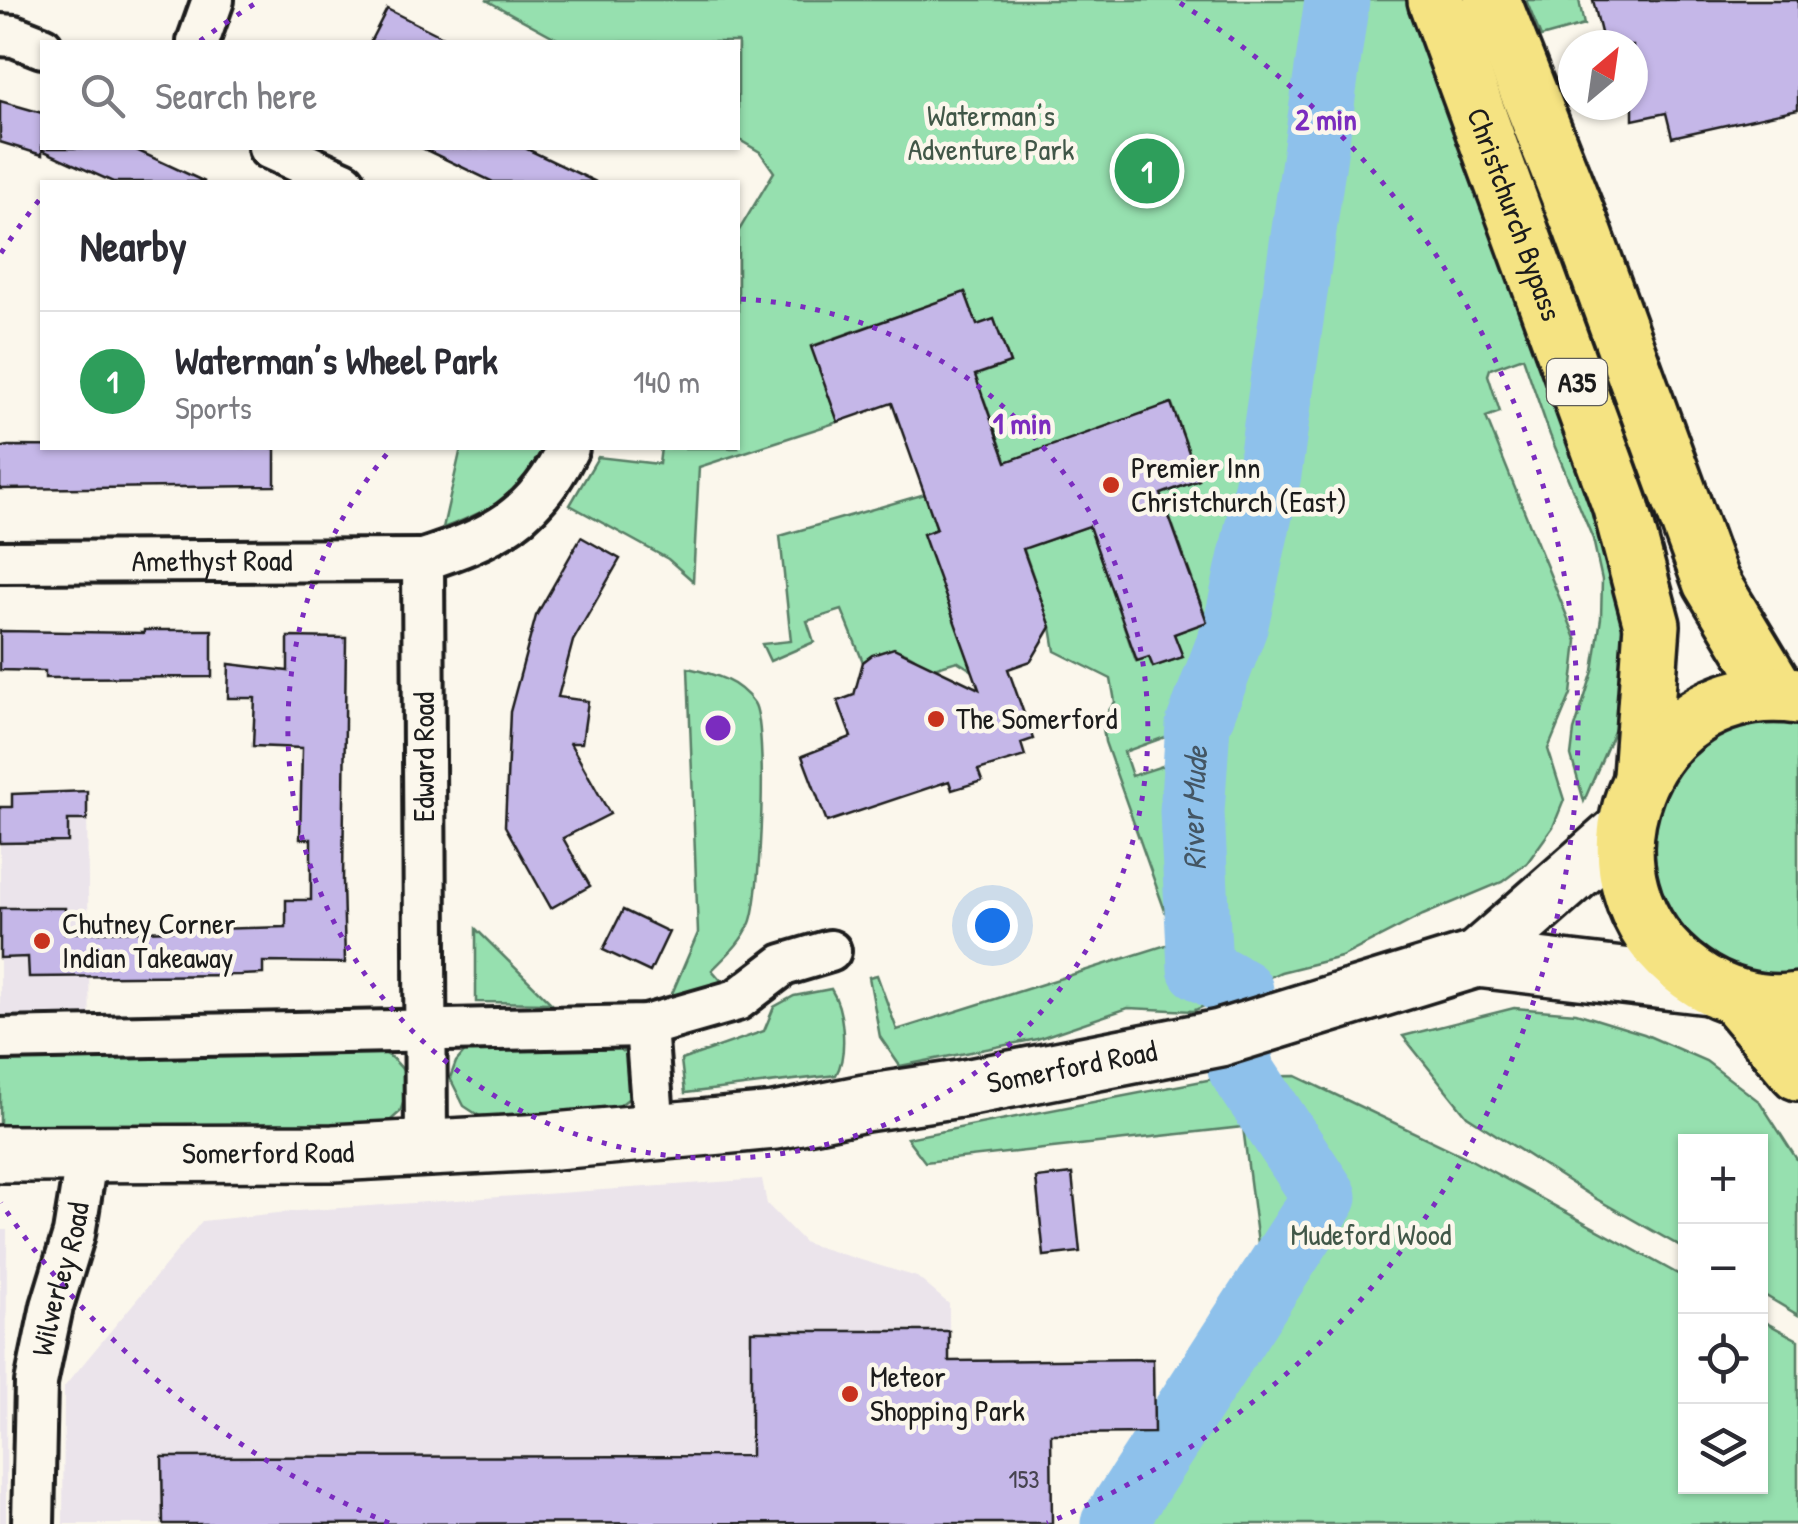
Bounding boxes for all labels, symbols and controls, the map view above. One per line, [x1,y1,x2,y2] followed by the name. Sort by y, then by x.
[1558,30,1648,120] north arrow
[40,40,740,150] search box
[75,68,130,123] icon: search
[155,69,317,121] text: Search here
[908,95,1074,169] park label: Waterman’s Adventure Park
[1295,99,1357,139] text: 2 min
[1458,102,1572,326] street label: Christchurch Bypass
[1114,134,1180,208] pin: 1
[80,217,187,274] text: Nearby
[175,334,498,386] text: Waterman’s Wheel Park
[1547,359,1607,405] road number: A35
[107,360,118,403] text: 1
[633,360,700,403] text: 140 m
[175,386,252,429] text: Sports
[993,403,1051,443] text: 1 min
[1131,447,1347,521] place label: Premier Inn Christchurch (East)
[1100,474,1122,496] marker: Premier Inn Christchurch (East)
[132,540,293,580] street label: Amethyst Road
[403,692,443,822] street label: Edward Road
[956,698,1118,738] place label: The Somerford
[925,708,947,730] marker: The Somerford
[700,710,736,746] centre of rings
[1170,744,1218,871] water label: River Mude
[967,900,1018,951] your location
[62,903,236,977] place label: Chutney Corner Indian Takeaway
[31,930,53,952] marker: Chutney Corner Indian Takeaway
[983,1030,1160,1102] street label: Somerford Road
[182,1131,355,1172] street label: Somerford Road
[1678,1134,1768,1494] map controls
[1678,1134,1768,1224] button: +
[21,1199,98,1359] street label: Wilverley Road
[1291,1214,1452,1254] park label: Mudeford Wood
[1678,1224,1768,1314] button: −
[1678,1314,1768,1404] button: locate
[870,1356,1025,1430] place label: Meteor Shopping Park
[839,1383,861,1405] marker: Meteor Shopping Park
[1678,1404,1768,1494] button: layers
[1009,1462,1039,1496] house number: 153

